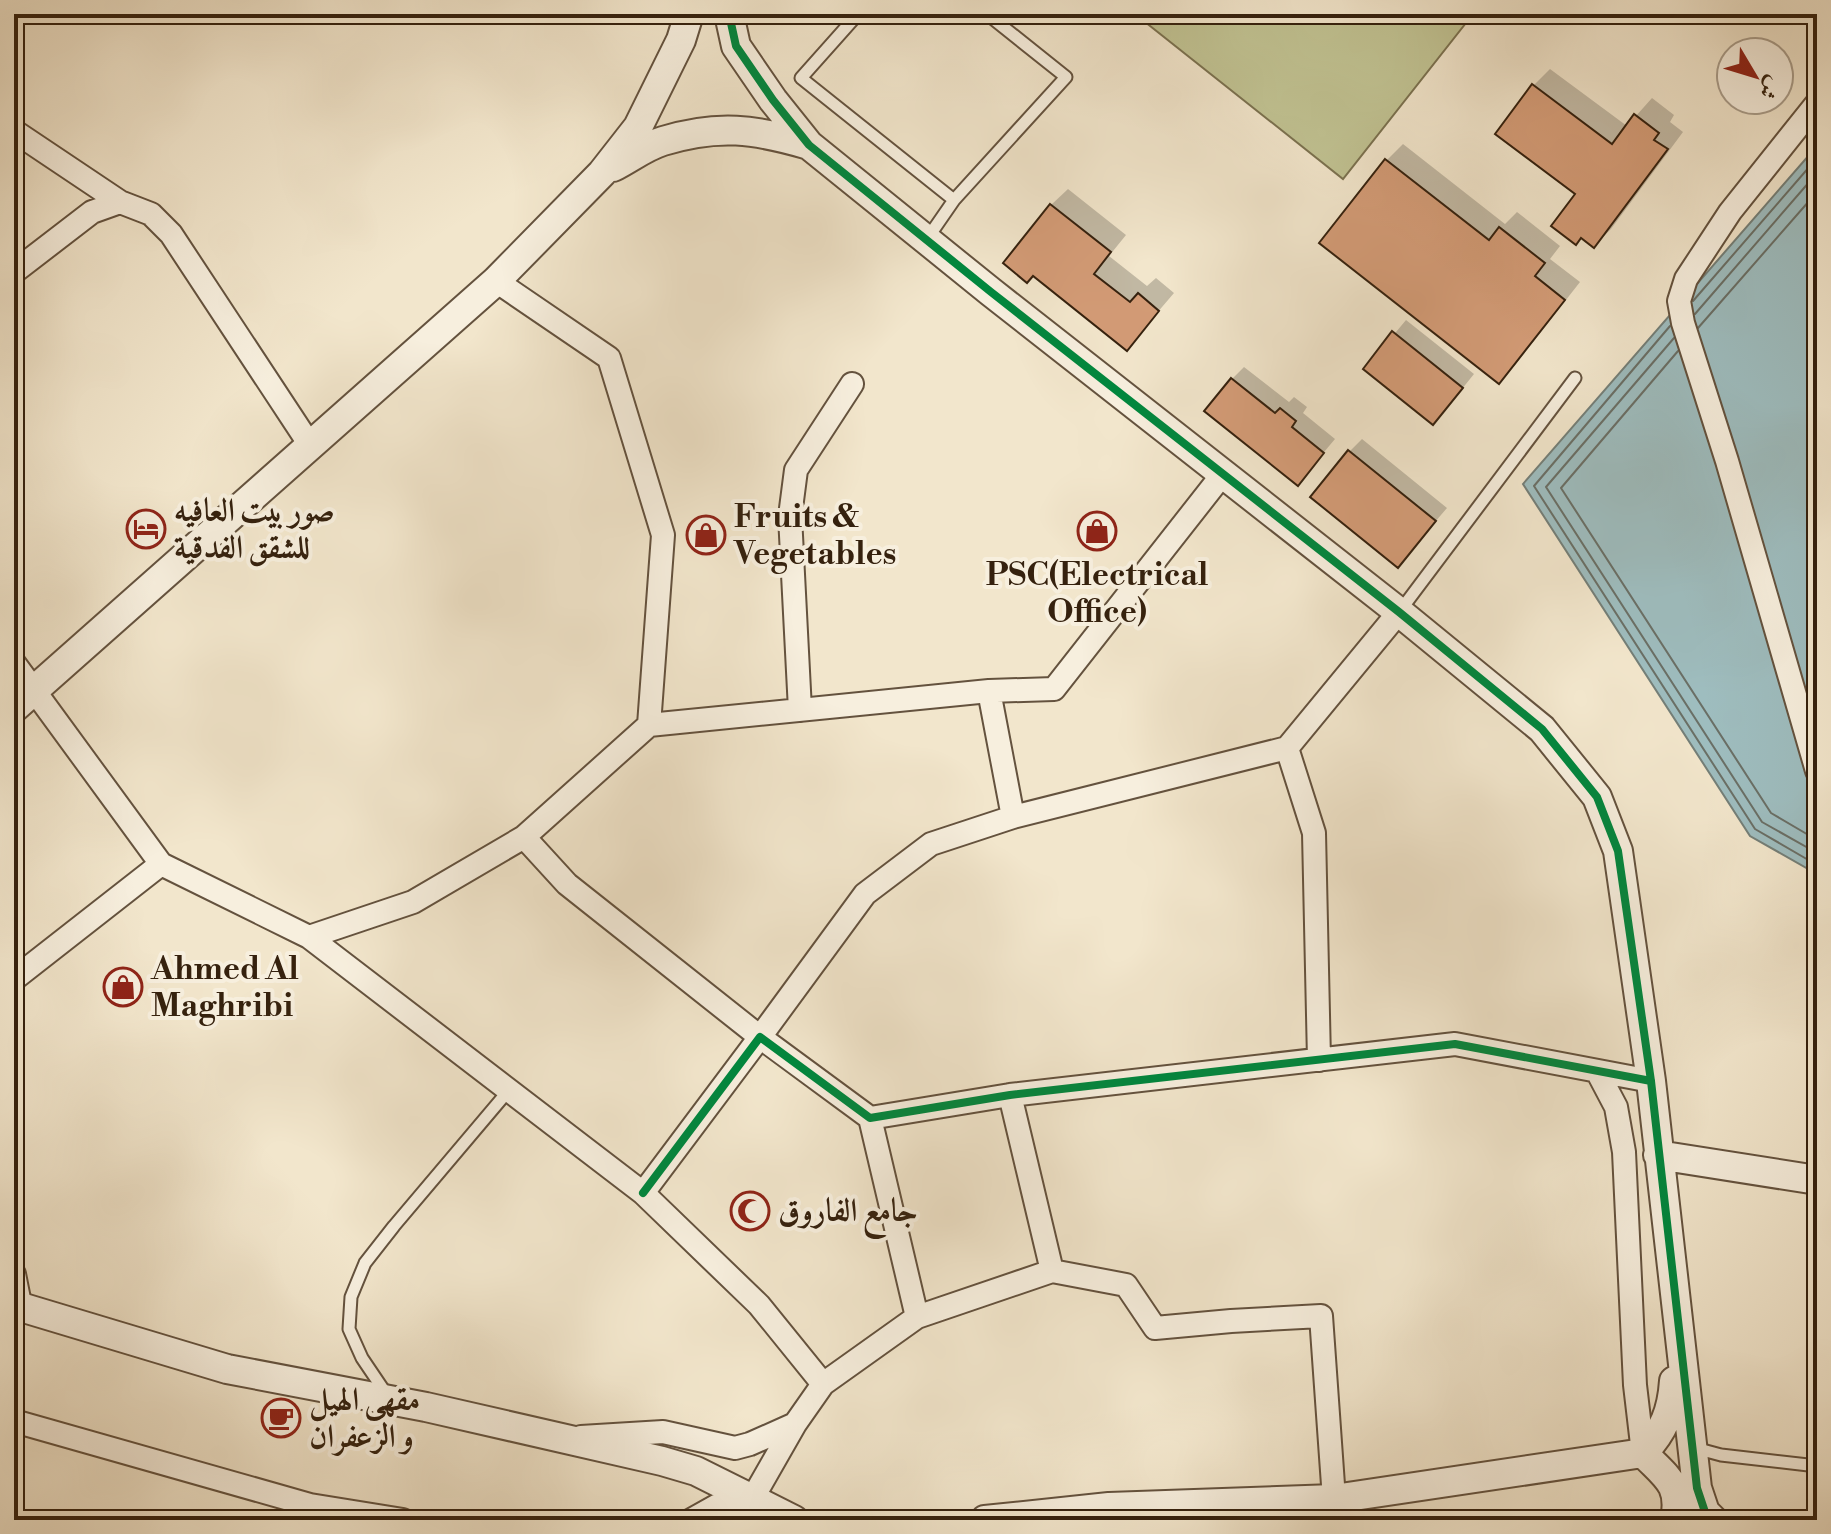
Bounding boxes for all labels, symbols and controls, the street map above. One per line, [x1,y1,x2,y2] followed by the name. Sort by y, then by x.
[1715,36,1795,116] north arrow
[1752,70,1787,104] text: ش
[174,491,335,568] place label: صور بيت العافيه للشقق الفدقية
[733,497,897,574] place label: Fruits & Vegetables
[125,508,167,550] hotel icon: صور بيت العافيه للشقق الفدقية
[1076,510,1118,552] shop icon: PSC(Electrical Office)
[685,514,727,556] shop icon: Fruits & Vegetables
[986,555,1209,632] place label: PSC(Electrical Office)
[150,949,299,1026] place label: Ahmed Al Maghribi
[102,966,144,1008] shop icon: Ahmed Al Maghribi
[729,1190,771,1232] mosque icon: جامع الفاروق
[778,1191,918,1240] place label: جامع الفاروق
[309,1380,420,1457] place label: مقهى الهيل و الزعفران
[260,1397,302,1439] cafe icon: مقهى الهيل و الزعفران

